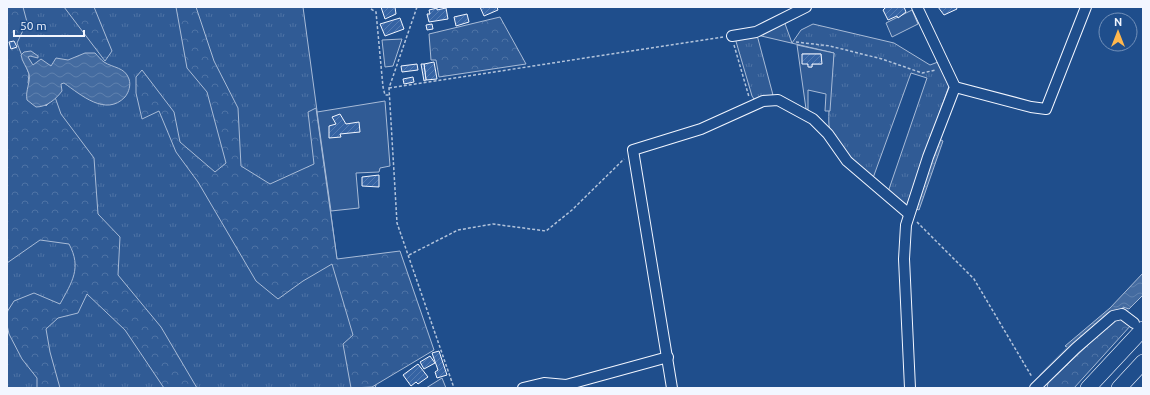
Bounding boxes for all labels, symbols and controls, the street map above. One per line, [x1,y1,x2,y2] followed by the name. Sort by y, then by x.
[14,12,84,38] scale bar
[1098,12,1138,52] north arrow
[1114,16,1122,28] text: N
[20,19,47,32] text: 50 m

